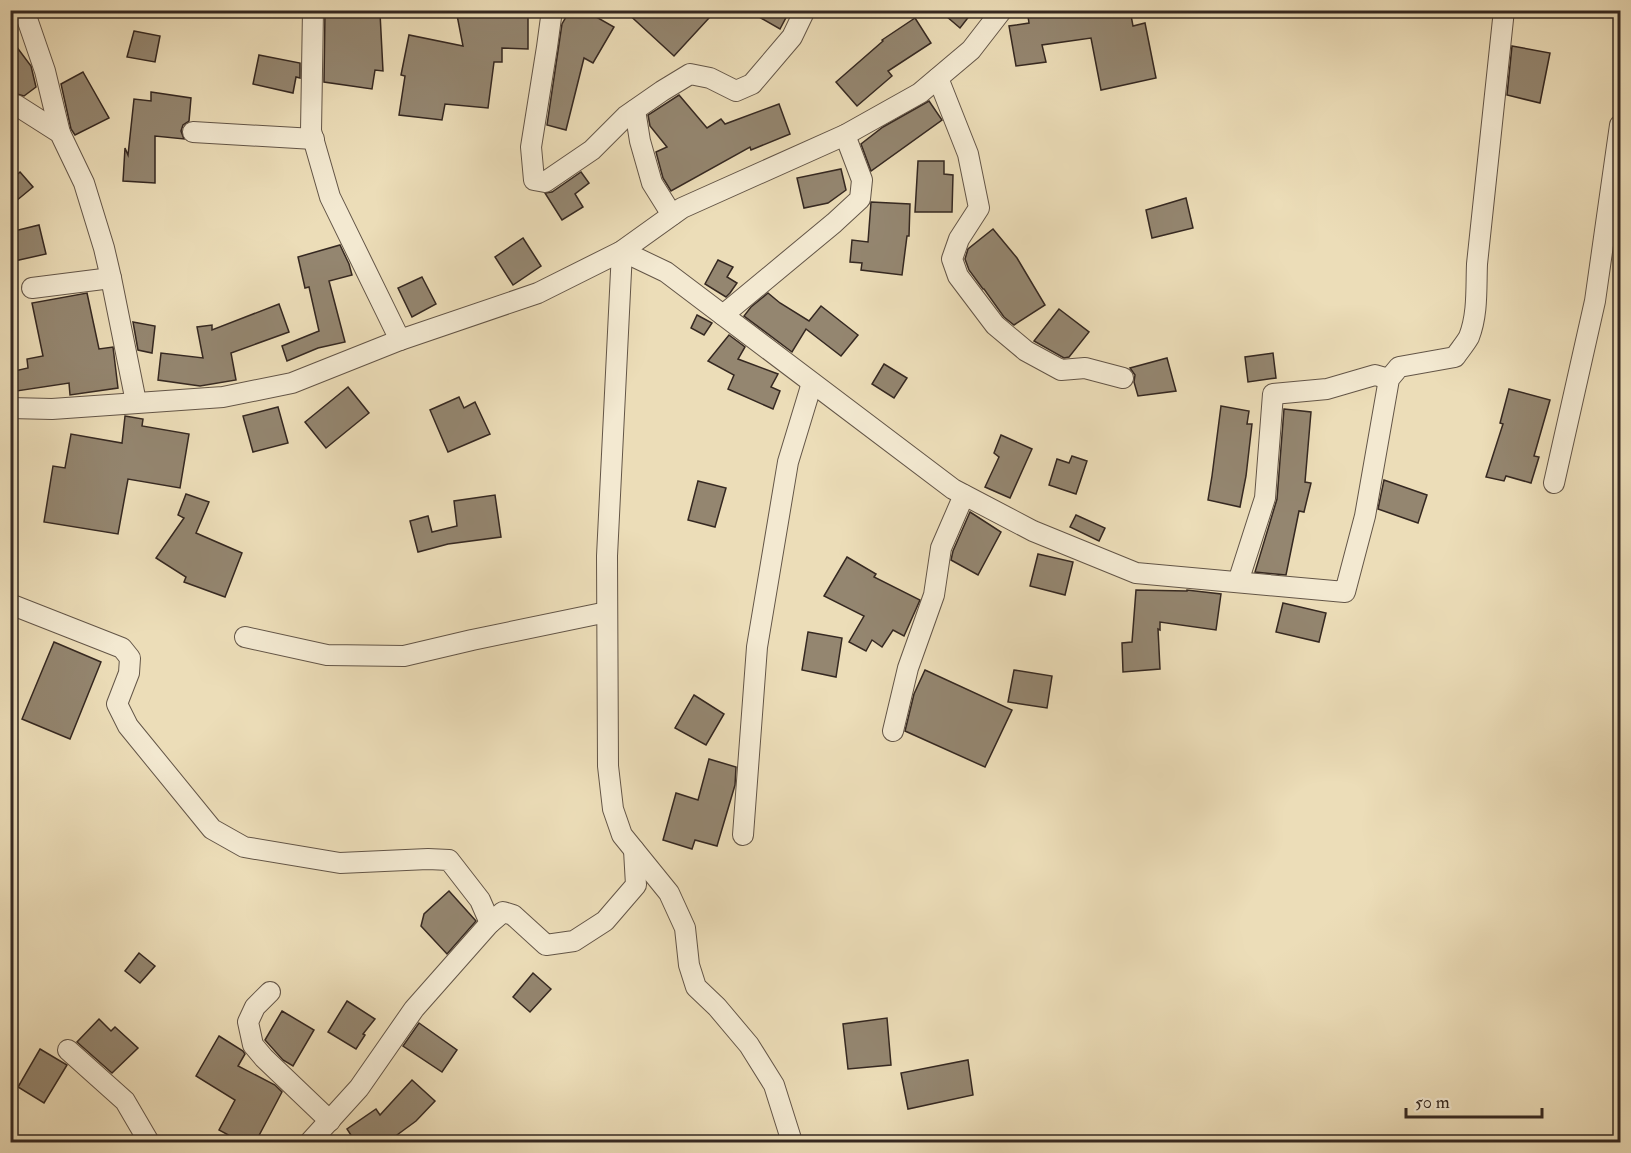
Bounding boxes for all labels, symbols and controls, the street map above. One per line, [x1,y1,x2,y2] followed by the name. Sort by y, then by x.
[1406,1081,1542,1119] scale bar
[1415,1091,1450,1114] text: 50 m

